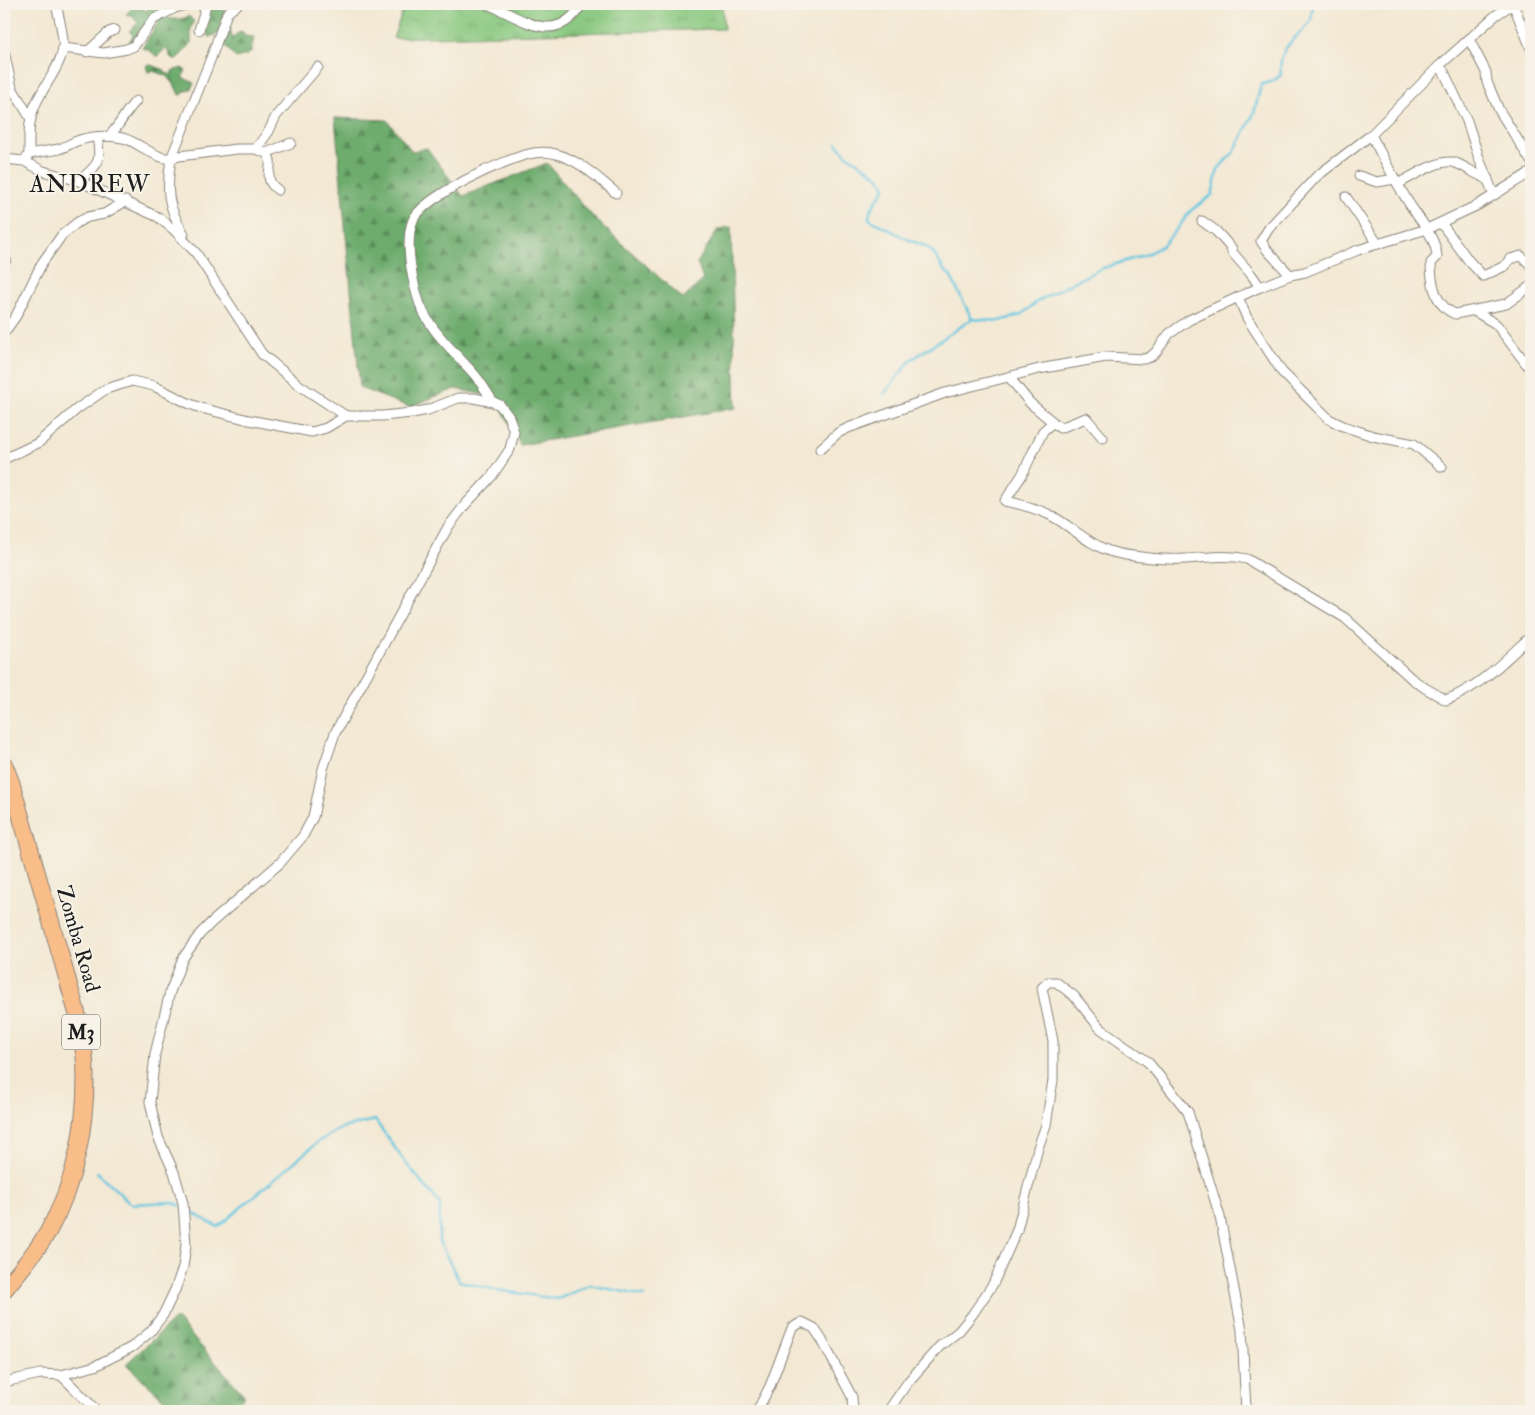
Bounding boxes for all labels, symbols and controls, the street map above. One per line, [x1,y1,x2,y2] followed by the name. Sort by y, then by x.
[29,169,151,200] district label: ANDREW
[50,883,106,996] street label: Zomba Road
[62,1014,100,1050] road number: M3

